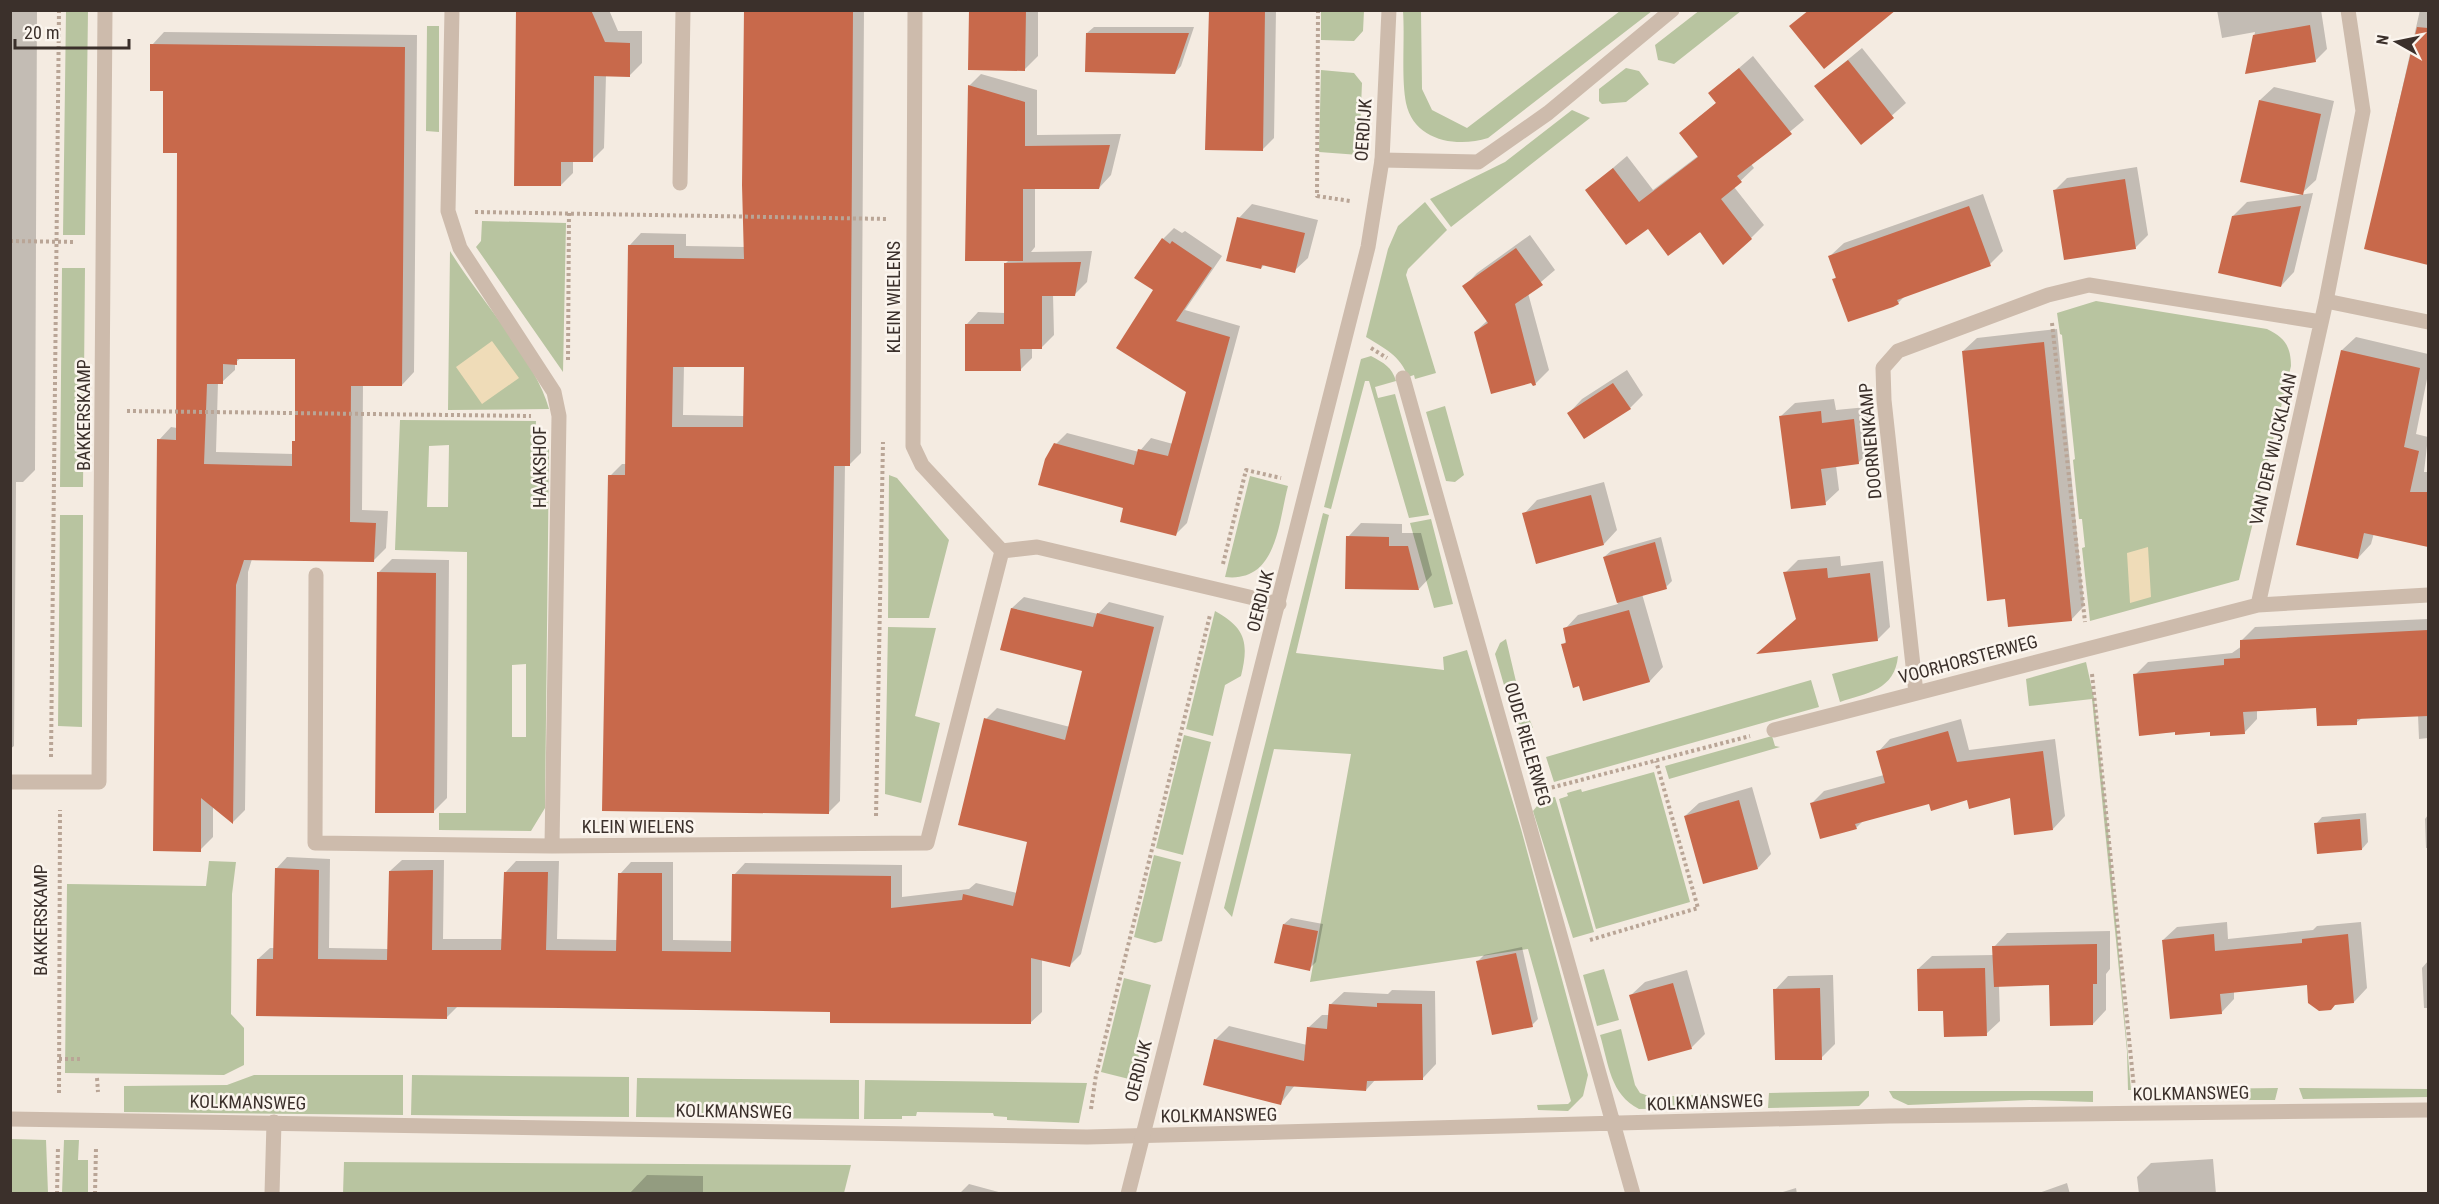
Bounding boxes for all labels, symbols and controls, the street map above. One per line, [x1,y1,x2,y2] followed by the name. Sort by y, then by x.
[15,12,129,50] scale bar
[2367,12,2427,72] north arrow
[24,22,59,43] text: 20 m
[2373,33,2393,46] text: N
[1350,98,1376,162] street label: OERDIJK
[883,241,904,353] street label: KLEIN WIELENS
[73,359,94,471] street label: BAKKERSKAMP
[2245,371,2301,527] street label: VAN DER WIJCKLAAN
[1854,382,1886,500] street label: DOORNENKAMP
[529,426,550,508] street label: HAAKSHOF
[1242,568,1278,634] street label: OERDIJK
[1896,630,2040,688] street label: VOORHORSTERWEG
[1500,680,1556,808] street label: OUDE RIELERWEG
[582,816,694,837] street label: KLEIN WIELENS
[30,864,51,976] street label: BAKKERSKAMP
[1120,1038,1156,1104] street label: OERDIJK
[2132,1081,2250,1105] street label: KOLKMANSWEG
[1646,1089,1764,1115] street label: KOLKMANSWEG
[189,1090,307,1114] street label: KOLKMANSWEG
[675,1099,793,1123] street label: KOLKMANSWEG
[1160,1103,1278,1127] street label: KOLKMANSWEG

